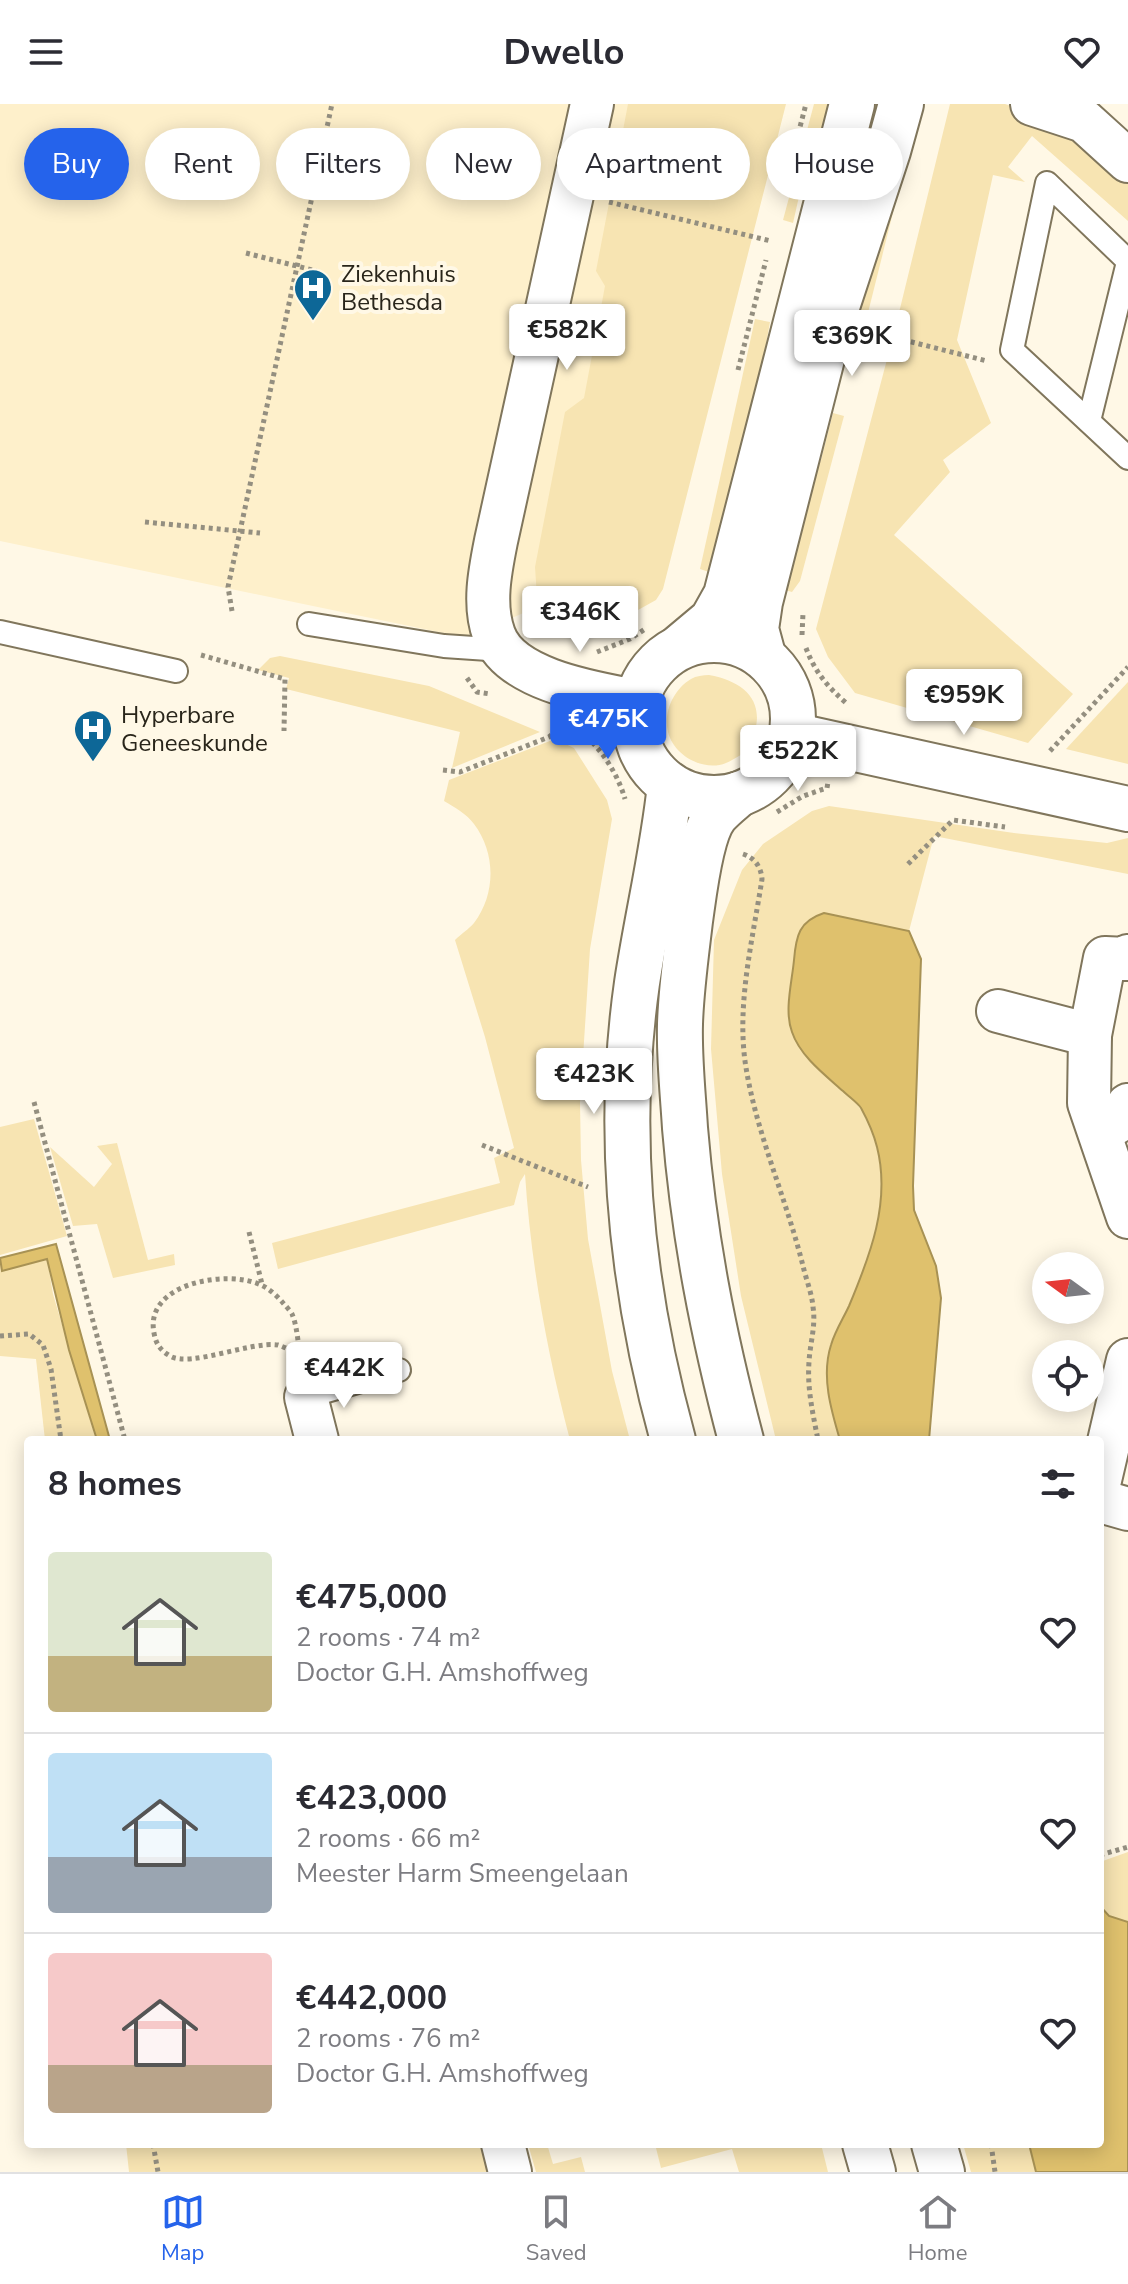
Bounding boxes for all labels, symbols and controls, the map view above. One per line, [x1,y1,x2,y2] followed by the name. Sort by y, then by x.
[504,28,624,77] text: Dwello
[24,30,68,74] icon: menu
[1060,30,1104,74] icon: heart
[24,128,129,200] chip: Buy
[145,128,260,200] chip: Rent
[276,128,410,200] chip: Filters
[426,128,541,200] chip: New
[557,128,750,200] chip: Apartment
[766,128,903,200] chip: House
[341,258,456,318] place label: Ziekenhuis Bethesda
[292,267,334,322] hospital icon: Ziekenhuis Bethesda
[511,304,623,372] pin: €582K
[796,310,908,378] pin: €369K
[527,312,607,347] text: €582K
[812,318,892,353] text: €369K
[524,586,636,654] pin: €346K
[540,594,620,629] text: €346K
[908,669,1020,737] pin: €959K
[924,677,1004,712] text: €959K
[552,693,664,761] pin: €475K
[121,699,268,759] place label: Hyperbare Geneeskunde
[568,701,648,736] text: €475K
[72,708,114,763] hospital icon: Hyperbare Geneeskunde
[742,725,854,793] pin: €522K
[758,733,838,768] text: €522K
[538,1048,650,1116] pin: €423K
[554,1056,634,1091] text: €423K
[1032,1252,1104,1324] north arrow
[1032,1252,1104,1412] map controls
[1032,1340,1104,1412] button: locate
[288,1342,400,1410] pin: €442K
[304,1350,384,1385] text: €442K
[48,1461,182,1507] text: 8 homes
[1036,1462,1080,1506] icon: filters
[296,1574,447,1620] text: €475,000
[112,1584,208,1680] icon: home
[1036,1610,1080,1654] icon: heart
[296,1620,480,1655] text: 2 rooms · 74 m²
[296,1655,589,1690] text: Doctor G.H. Amshoffweg
[296,1775,447,1821] text: €423,000
[112,1785,208,1881] icon: home
[1036,1811,1080,1855] icon: heart
[296,1821,480,1856] text: 2 rooms · 66 m²
[296,1856,629,1891] text: Meester Harm Smeengelaan
[296,1975,447,2021] text: €442,000
[112,1985,208,2081] icon: home
[1036,2011,1080,2055] icon: heart
[296,2021,480,2056] text: 2 rooms · 76 m²
[296,2056,589,2091] text: Doctor G.H. Amshoffweg
[161,2190,205,2268] tab: Map
[526,2190,587,2268] tab: Saved
[908,2190,967,2268] tab: Home

